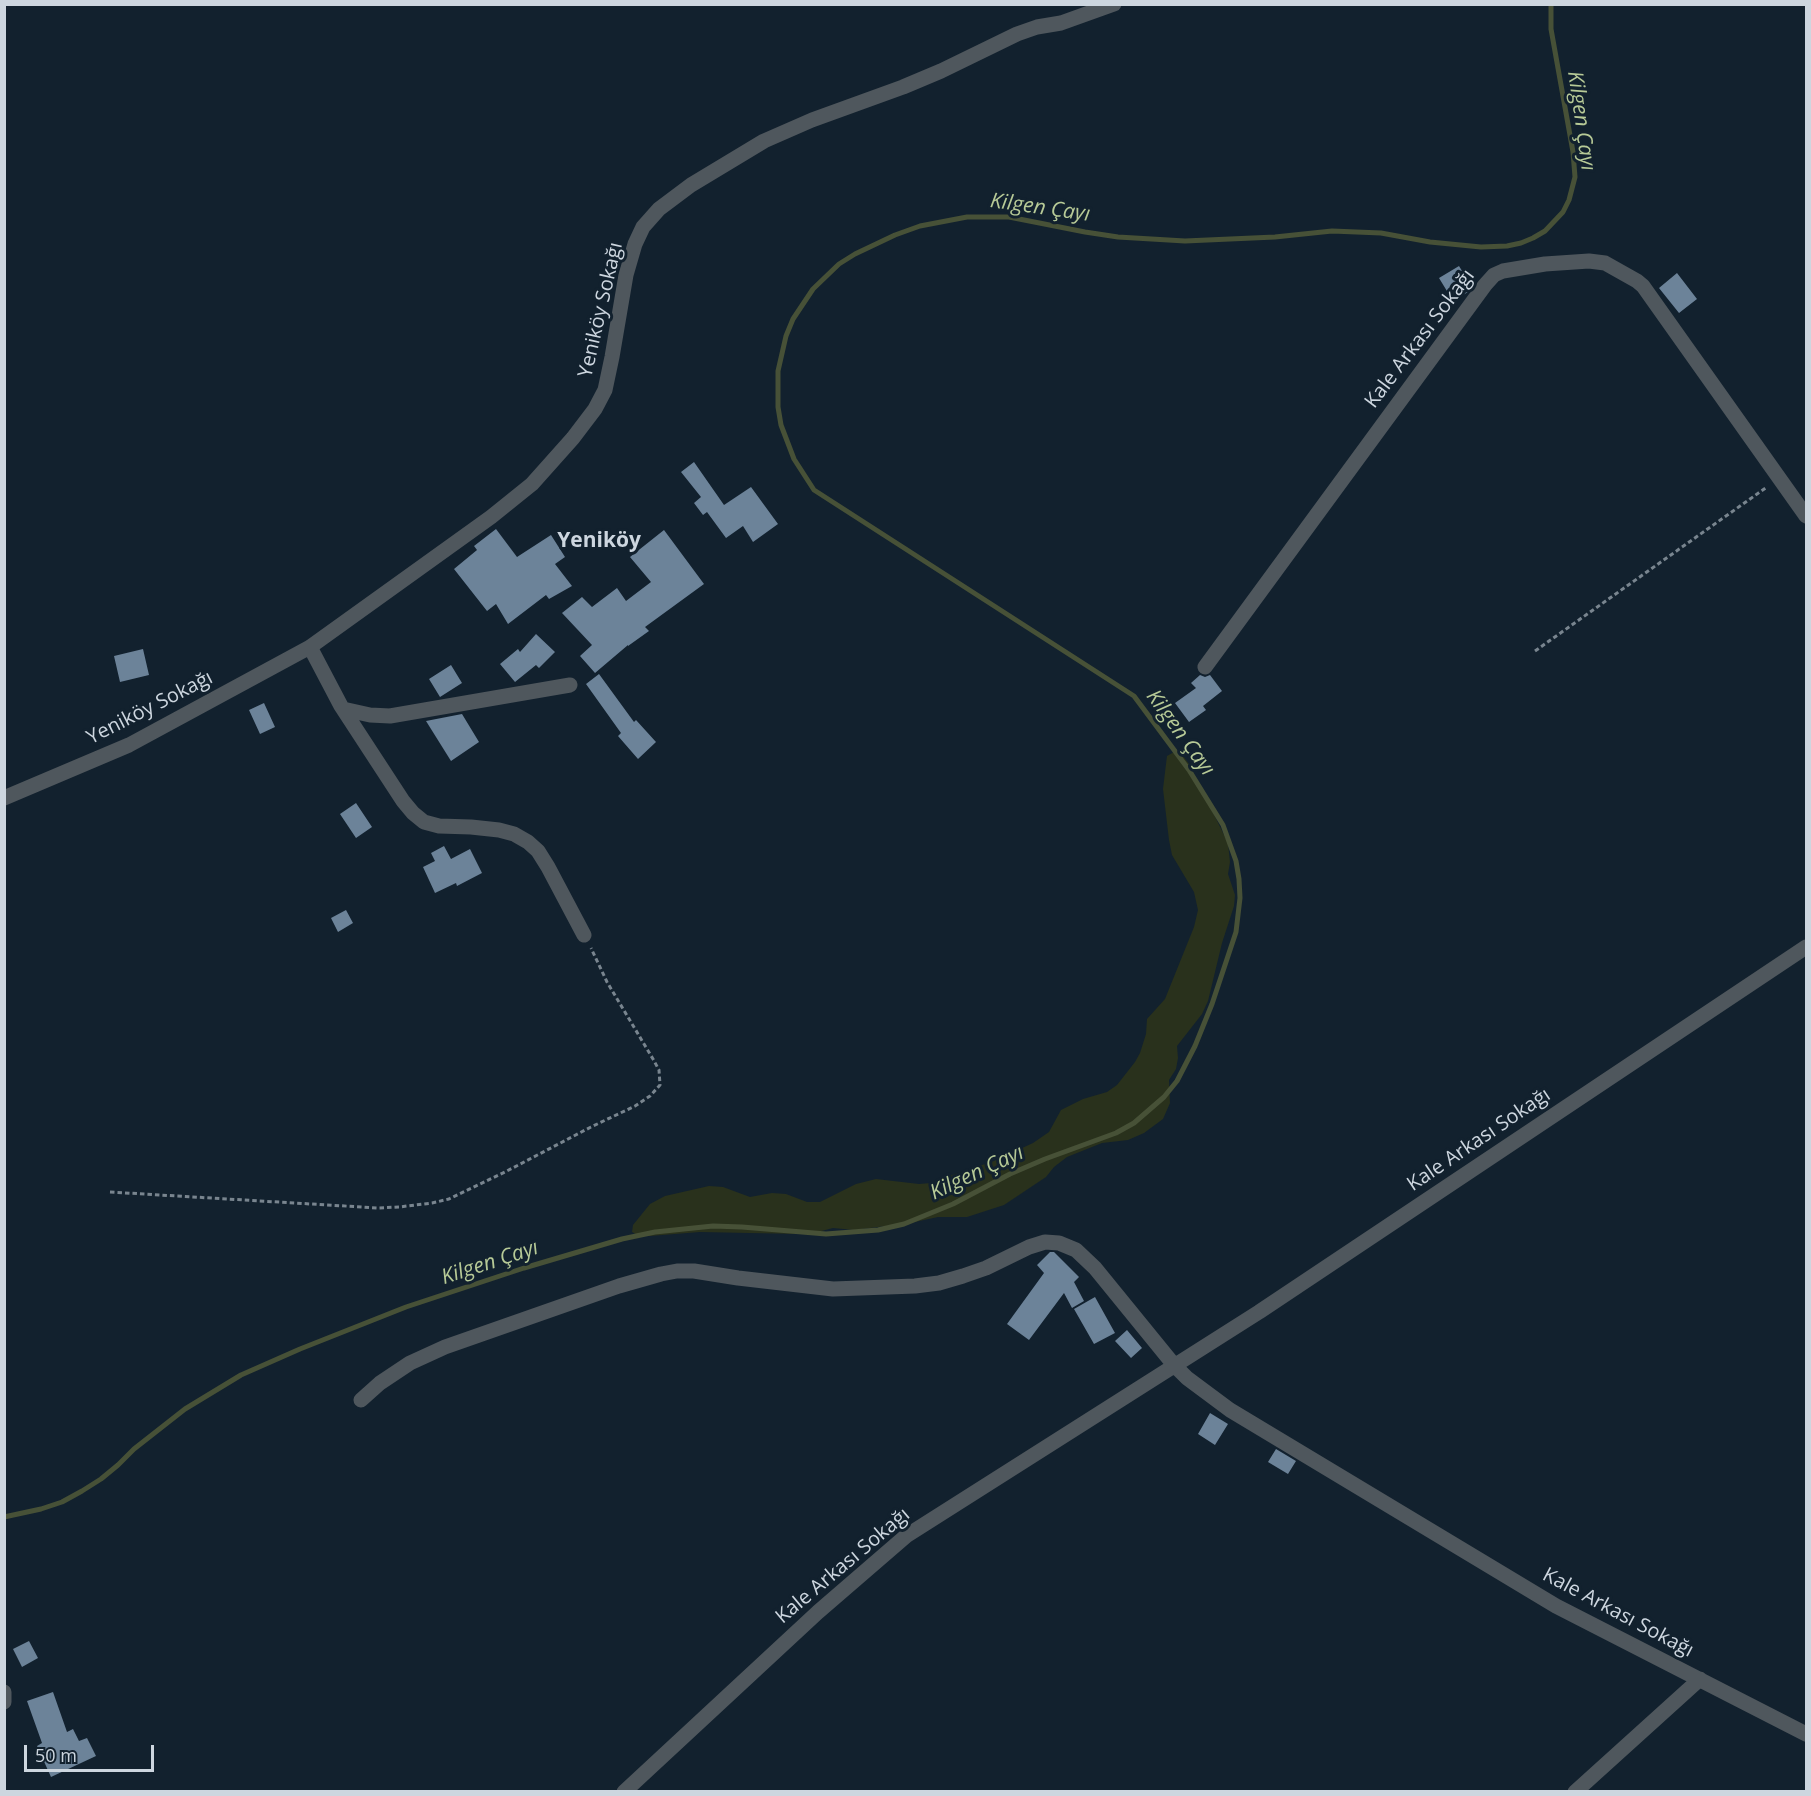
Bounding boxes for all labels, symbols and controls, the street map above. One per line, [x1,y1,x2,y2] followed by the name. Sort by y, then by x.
[1562,70,1600,172] water label: Kilgen Çayı
[989,189,1091,227] water label: Kilgen Çayı
[574,240,628,380] street label: Yeniköy Sokağı
[1360,265,1480,413] street label: Kale Arkası Sokağı
[557,528,641,554] district label: Yeniköy
[83,666,217,750] street label: Yeniköy Sokağı
[1140,685,1220,781] water label: Kilgen Çayı
[1403,1083,1555,1197] street label: Kale Arkası Sokağı
[926,1140,1028,1206] water label: Kilgen Çayı
[438,1235,542,1291] water label: Kilgen Çayı
[771,1503,915,1629] street label: Kale Arkası Sokağı
[1538,1563,1698,1663] street label: Kale Arkası Sokağı
[27,1733,158,1771] scale bar
[35,1743,77,1767] text: 50 m

